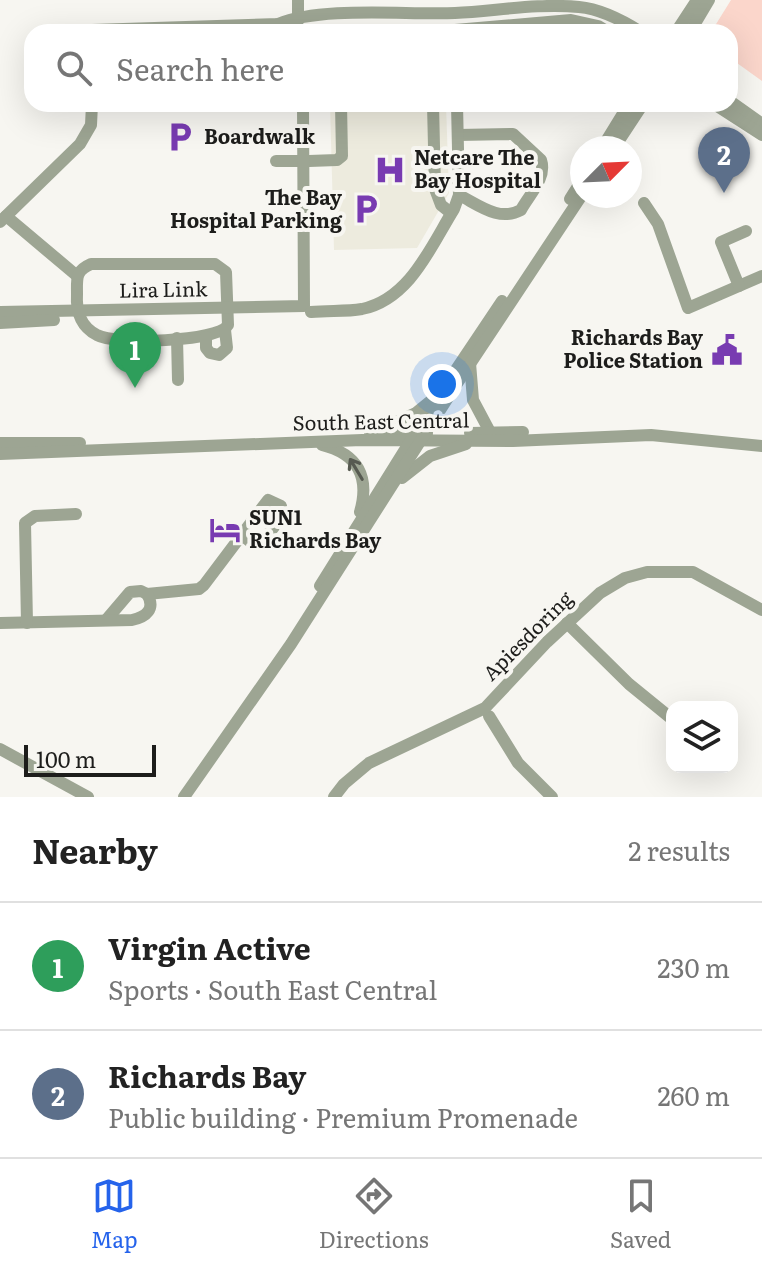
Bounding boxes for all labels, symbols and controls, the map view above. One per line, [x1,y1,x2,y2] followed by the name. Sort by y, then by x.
[24,24,738,112] search box
[52,46,96,90] icon: search
[116,46,284,90] text: Search here
[163,120,197,154] parking icon: Boardwalk
[204,120,316,150] place label: Boardwalk
[698,127,750,193] pin: 2
[570,136,642,208] north arrow
[414,141,541,194] place label: Netcare The Bay Hospital
[373,153,407,187] hospital icon: Netcare The Bay Hospital
[170,181,343,234] place label: The Bay Hospital Parking
[349,192,383,226] parking icon: The Bay Hospital Parking
[118,272,208,304] street label: Lira Link
[563,321,704,374] place label: Richards Bay Police Station
[109,322,161,388] pin: 1
[710,333,744,367] public building icon: Richards Bay Police Station
[422,364,462,404] your location
[292,403,470,437] street label: South East Central
[348,458,364,481] one-way arrow
[249,501,382,554] place label: SUN1 Richards Bay
[208,513,242,547] hotel icon: SUN1 Richards Bay
[475,582,579,686] street label: Apiesdoring
[666,701,738,773] map controls
[666,701,738,773] button: layers
[24,741,156,777] scale bar
[36,742,96,775] text: 100 m
[32,824,158,874] text: Nearby
[628,830,730,869] text: 2 results
[108,925,311,969] text: Virgin Active
[53,947,63,986] text: 1
[657,947,730,986] text: 230 m
[108,969,437,1008] text: Sports · South East Central
[108,1053,306,1097] text: Richards Bay
[51,1075,65,1114] text: 2
[657,1075,730,1114] text: 260 m
[108,1097,578,1136] text: Public building · Premium Promenade
[91,1174,138,1255] tab: Map
[319,1174,429,1255] tab: Directions
[610,1174,671,1255] tab: Saved

